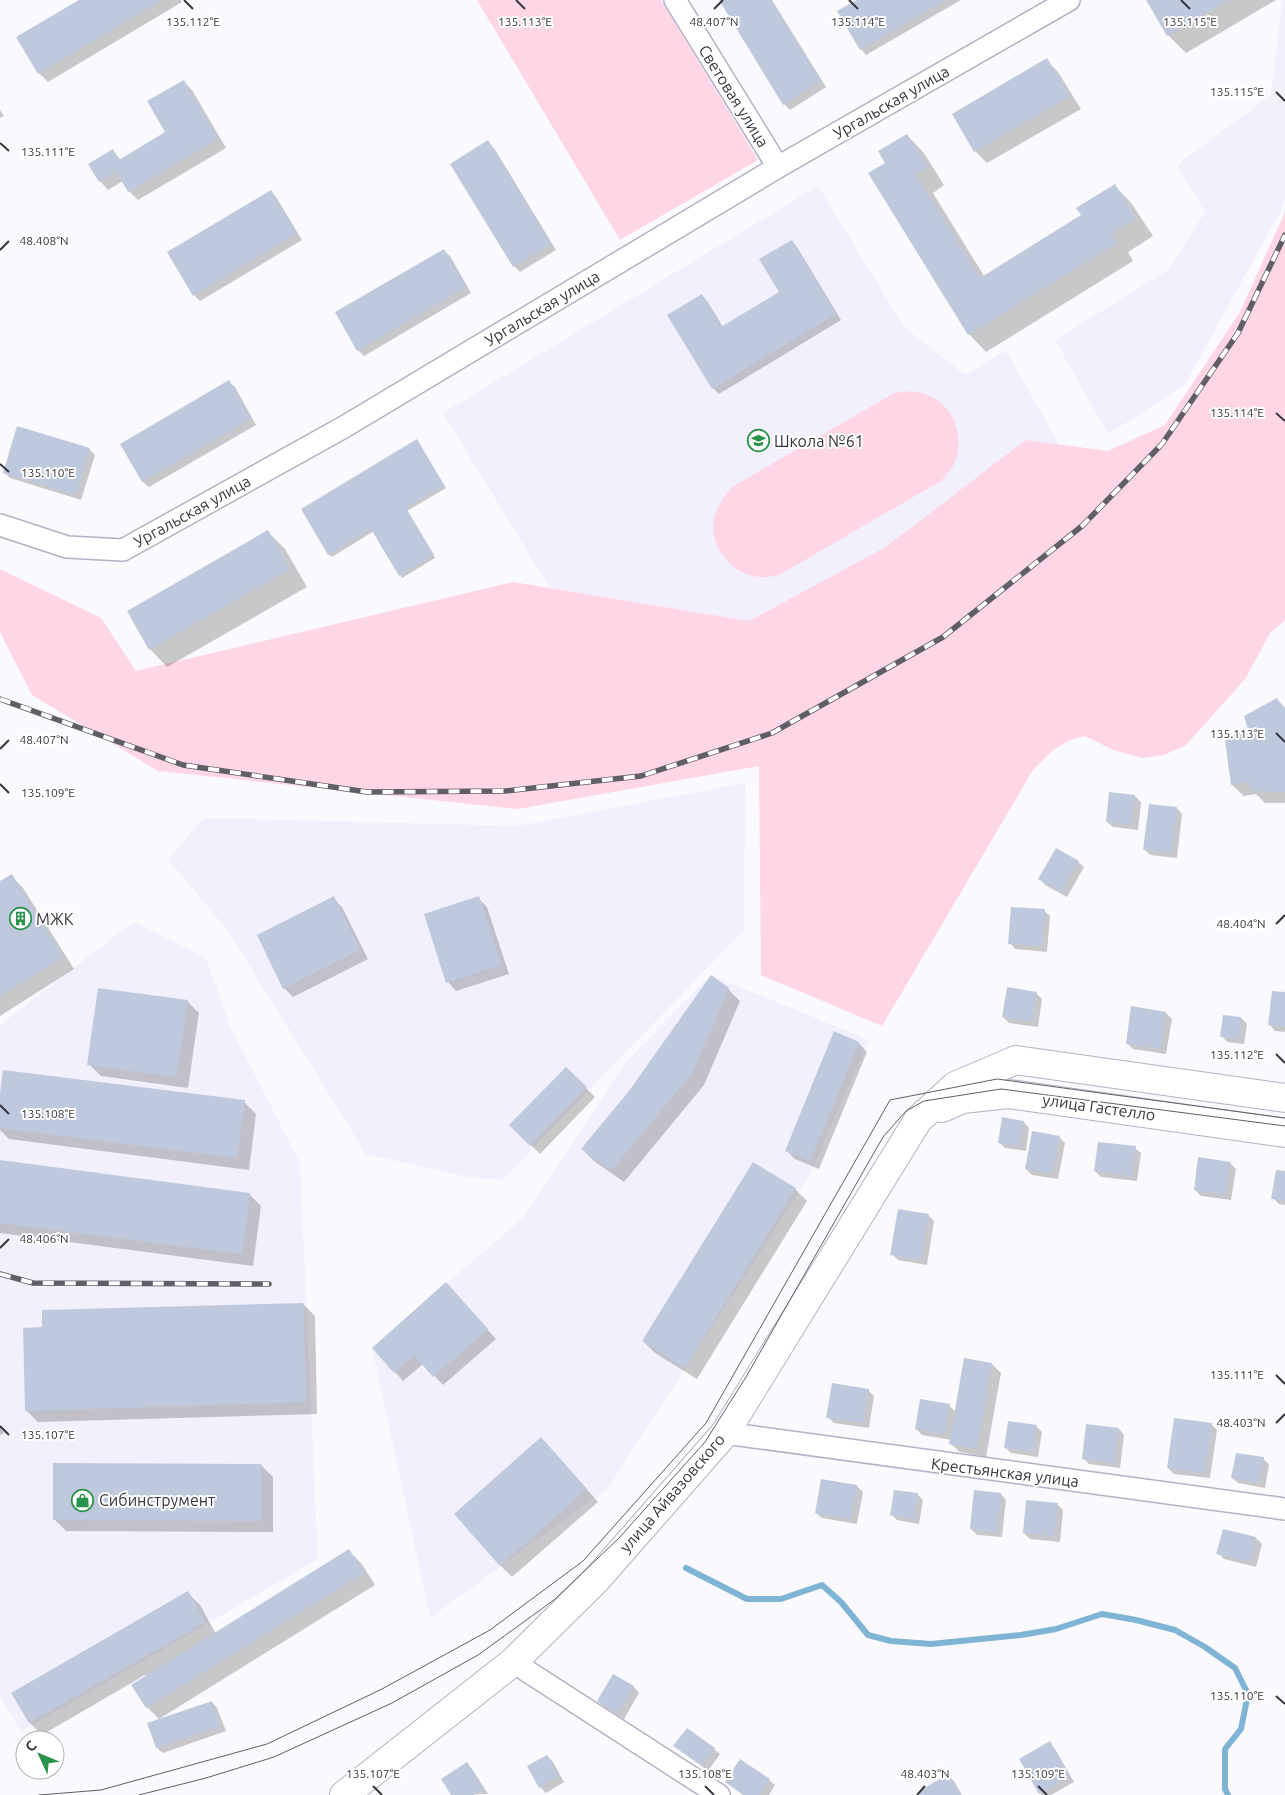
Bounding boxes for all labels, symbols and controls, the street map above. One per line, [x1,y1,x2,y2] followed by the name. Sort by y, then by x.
[166,15,220,28] text: 135.112°E
[498,15,552,28] text: 135.113°E
[689,15,739,28] text: 48.407°N
[831,15,885,28] text: 135.114°E
[1163,15,1217,28] text: 135.115°E
[695,42,773,150] street label: Световая улица
[830,62,952,142] street label: Ургальская улица
[1210,85,1264,98] text: 135.115°E
[21,145,75,158] text: 135.111°E
[19,234,69,247] text: 48.408°N
[481,267,603,349] street label: Ургальская улица
[1210,406,1264,419] text: 135.114°E
[746,429,770,453] school or university icon: Школа №61
[774,432,864,450] place label: Школа №61
[21,466,75,479] text: 135.110°E
[131,471,253,551] street label: Ургальская улица
[1210,727,1264,740] text: 135.113°E
[19,733,69,746] text: 48.407°N
[21,786,75,799] text: 135.109°E
[8,907,32,931] building icon: МЖК
[36,910,74,928] place label: МЖК
[1216,917,1266,930] text: 48.404°N
[1210,1048,1264,1061] text: 135.112°E
[1041,1090,1157,1124] street label: улица Гастелло
[21,1107,75,1120] text: 135.108°E
[19,1232,69,1245] text: 48.406°N
[1210,1368,1264,1381] text: 135.111°E
[1216,1416,1266,1429] text: 48.403°N
[21,1428,75,1441] text: 135.107°E
[616,1430,728,1556] street label: улица Айвазовского
[930,1454,1080,1490] street label: Крестьянская улица
[71,1488,95,1512] shop icon: Сибинструмент
[99,1491,215,1509] place label: Сибинструмент
[1210,1689,1264,1702] text: 135.110°E
[15,1730,65,1780] north arrow
[22,1737,40,1755] text: С
[346,1767,400,1780] text: 135.107°E
[678,1767,732,1780] text: 135.108°E
[900,1767,950,1780] text: 48.403°N
[1011,1767,1065,1780] text: 135.109°E

